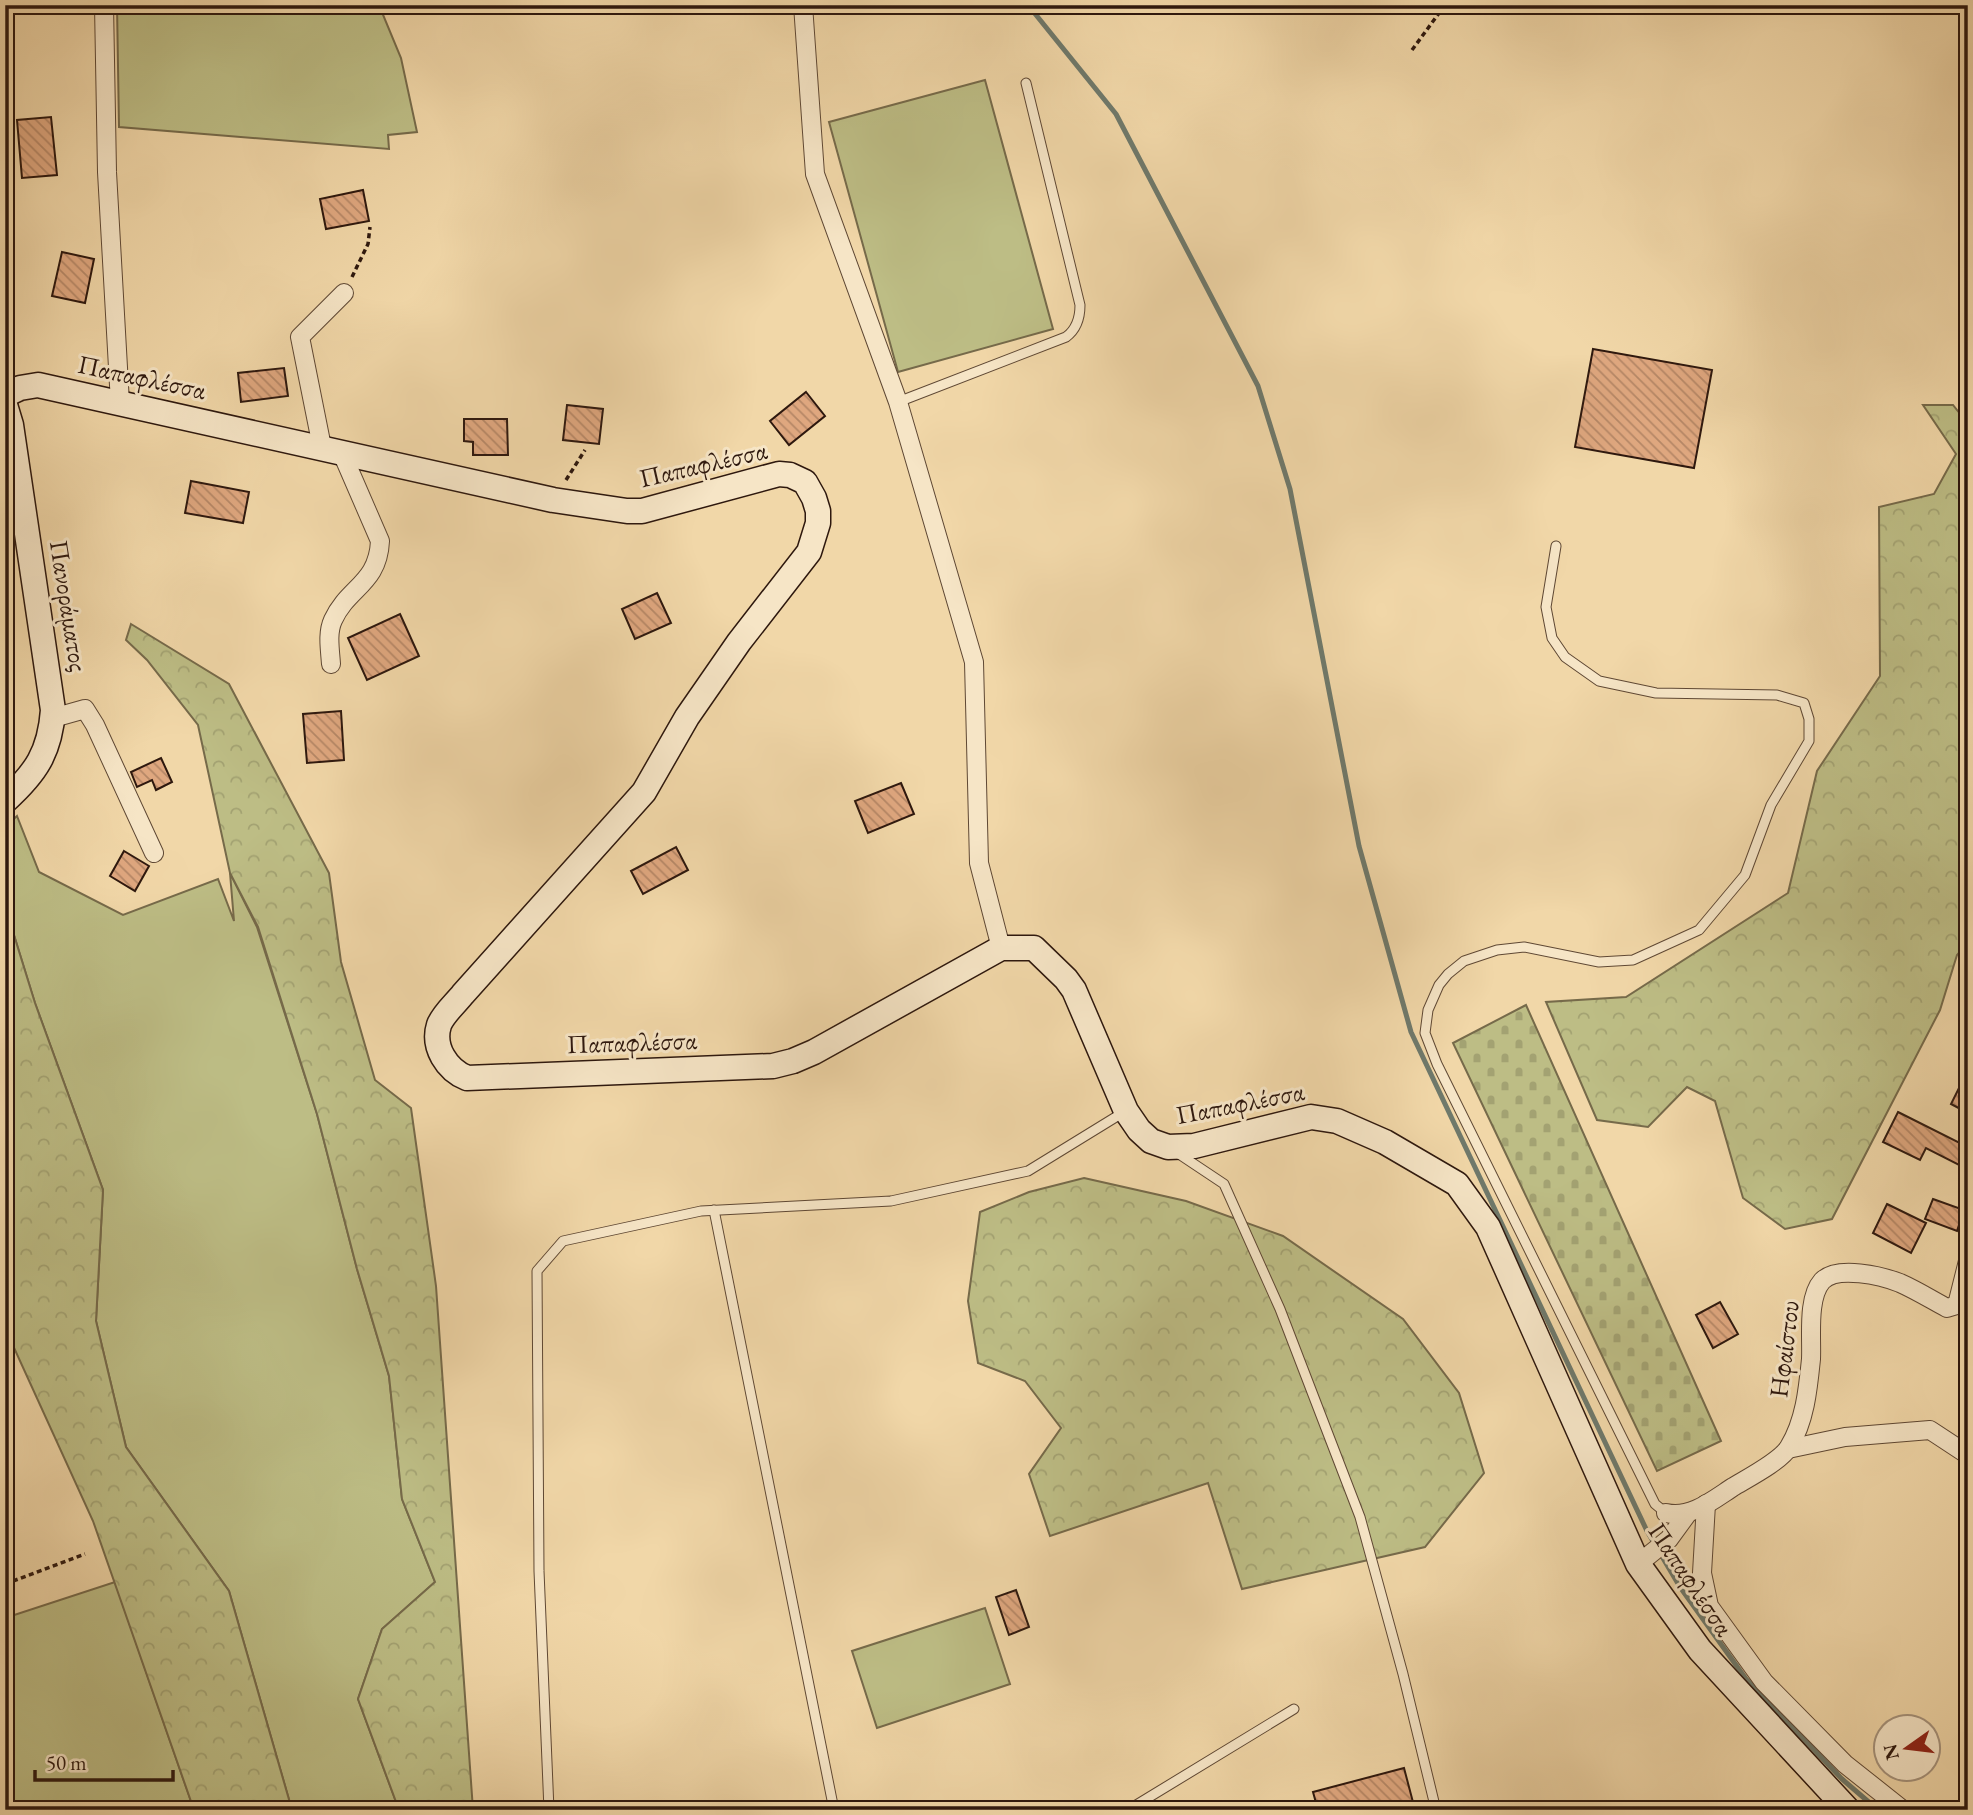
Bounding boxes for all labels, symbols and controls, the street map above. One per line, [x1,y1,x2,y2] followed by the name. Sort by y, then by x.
[75,347,209,407] street label: Παπαφλέσσα
[636,433,770,495] street label: Παπαφλέσσα
[42,538,96,674] street label: Πανοράματος
[566,1023,698,1061] street label: Παπαφλέσσα
[1173,1074,1307,1132] street label: Παπαφλέσσα
[1761,1298,1807,1400] street label: Ηφαίστου
[1641,1516,1742,1643] street label: Παπαφλέσσα
[1871,1714,1941,1784] north arrow
[35,1738,173,1782] scale bar
[1877,1741,1905,1762] text: N
[46,1749,87,1776] text: 50 m

